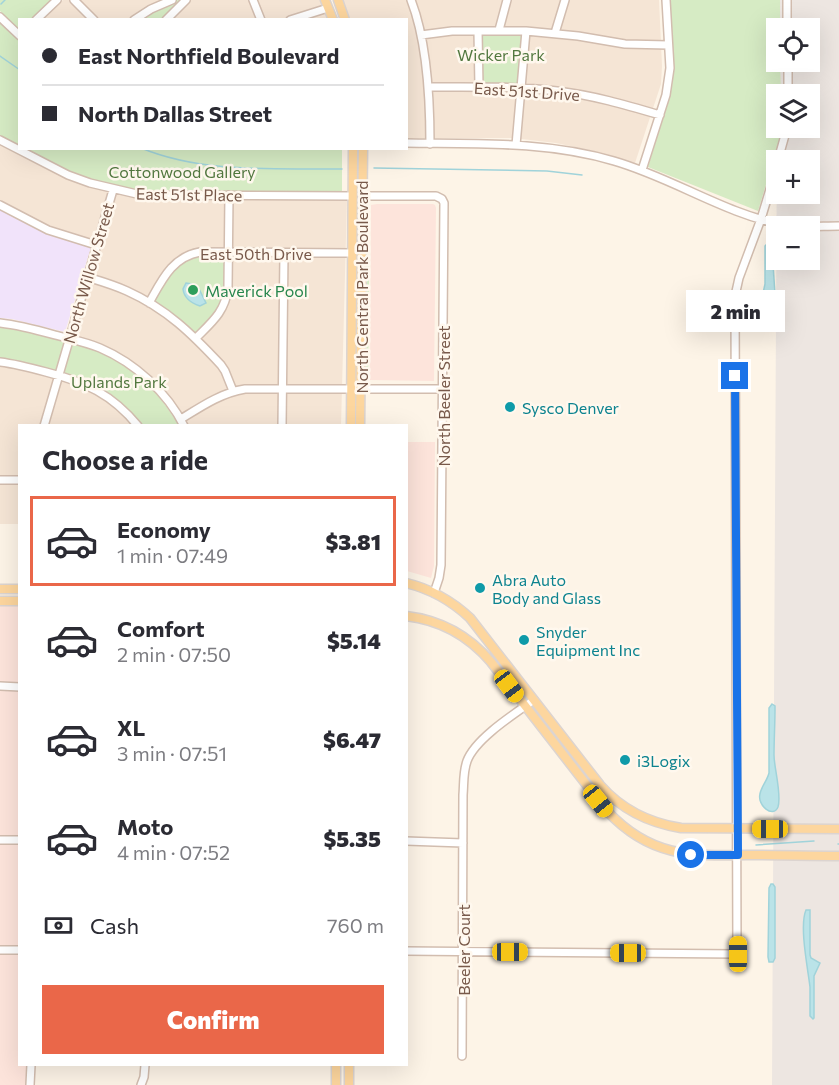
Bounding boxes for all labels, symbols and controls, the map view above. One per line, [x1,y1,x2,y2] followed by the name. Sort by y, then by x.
[766,18,820,270] map controls
[766,18,820,72] button: locate
[78,42,339,69] text: East Northfield Boulevard
[457,45,545,64] park label: Wicker Park
[473,78,581,104] street label: East 51st Drive
[766,84,820,138] button: layers
[78,100,272,127] text: North Dallas Street
[766,150,820,204] button: +
[108,162,256,181] park label: Cottonwood Gallery
[352,180,371,394] street label: North Central Park Boulevard
[136,184,242,204] street label: East 51st Place
[59,200,117,346] street label: North Willow Street
[766,216,820,270] button: −
[200,244,312,263] street label: East 50th Drive
[205,281,308,300] place label: Maverick Pool
[186,283,200,297] marker: Maverick Pool
[686,289,784,331] callout: 2 min
[710,299,761,323] text: 2 min
[434,325,453,467] street label: North Beeler Street
[721,362,748,389] route end
[71,372,167,391] park label: Uplands Park
[522,398,620,417] place label: Sysco Denver
[503,400,517,414] marker: Sysco Denver
[42,443,208,476] text: Choose a ride
[45,514,99,568] icon: car
[117,516,211,543] text: Economy
[326,528,381,555] text: $3.81
[117,543,228,567] text: 1 min · 07:49
[492,570,601,607] place label: Abra Auto Body and Glass
[473,581,487,595] marker: Abra Auto Body and Glass
[45,613,99,667] icon: car
[117,615,205,642] text: Comfort
[536,622,640,659] place label: Snyder Equipment Inc
[327,627,381,654] text: $5.14
[517,633,531,647] marker: Snyder Equipment Inc
[117,642,231,666] text: 2 min · 07:50
[491,666,527,706] car
[45,712,99,766] icon: car
[117,714,145,741] text: XL
[323,726,381,753] text: $6.47
[117,741,227,765] text: 3 min · 07:51
[637,751,691,770] place label: i3Logix
[618,753,632,767] marker: i3Logix
[580,781,616,821] car
[45,811,99,865] icon: car
[117,813,173,840] text: Moto
[752,820,788,838] car
[323,825,381,852] text: $5.35
[117,840,230,864] text: 4 min · 07:52
[677,841,704,868] route start
[454,904,473,996] street label: Beeler Court
[42,909,75,942] icon: cash
[90,912,139,939] text: Cash
[327,913,384,937] text: 760 m
[729,936,747,972] car
[492,943,528,961] car
[610,944,646,962] car
[42,985,384,1054] button: Confirm

